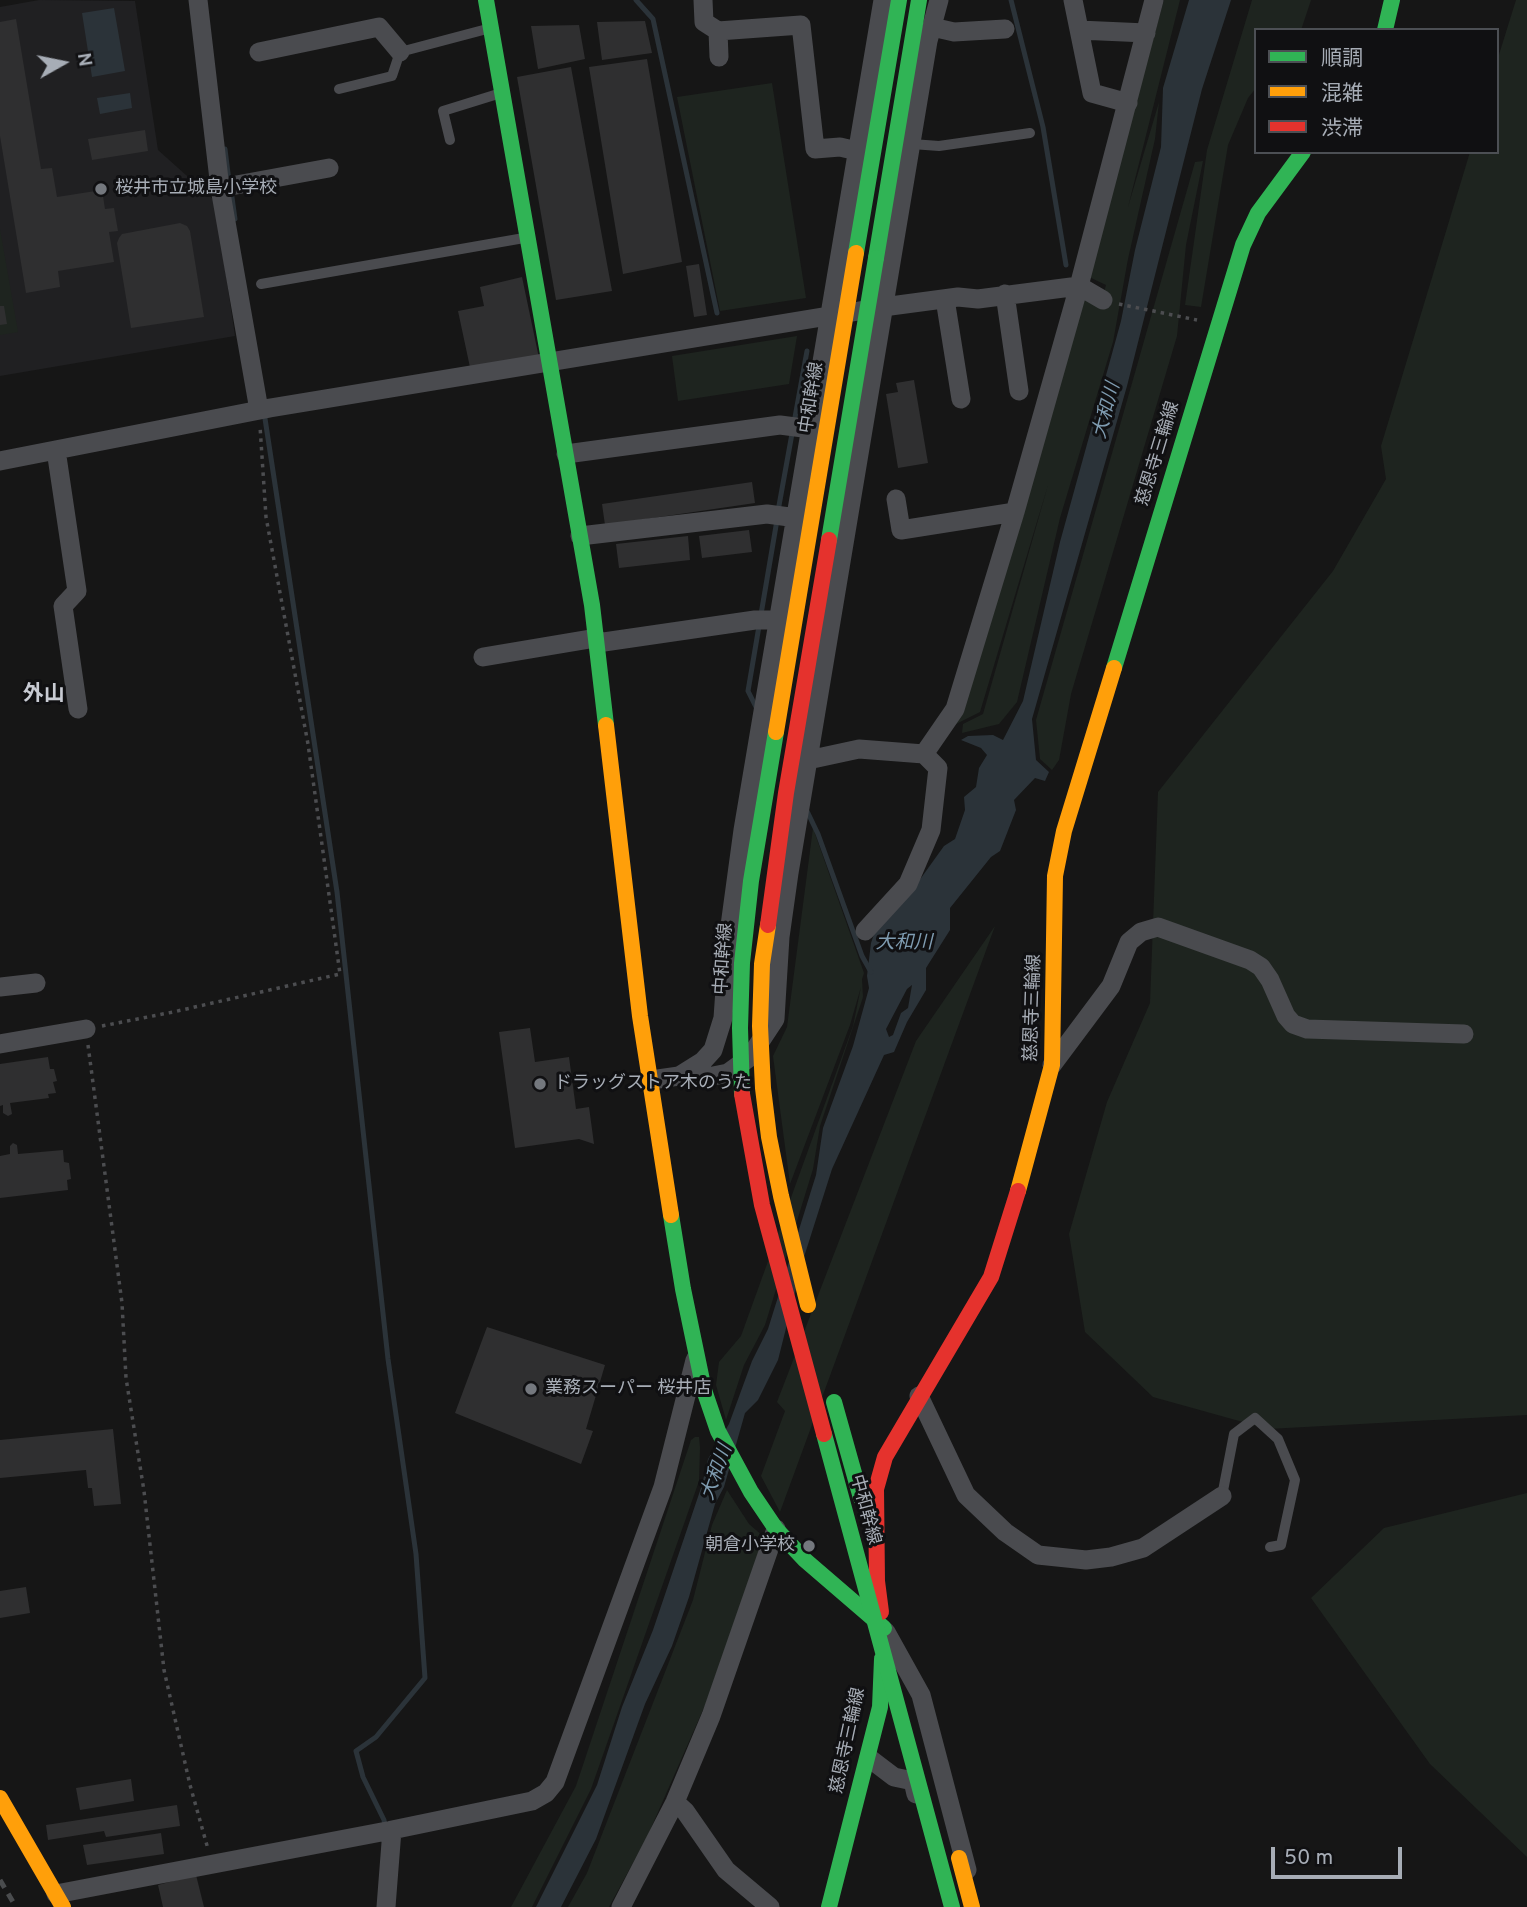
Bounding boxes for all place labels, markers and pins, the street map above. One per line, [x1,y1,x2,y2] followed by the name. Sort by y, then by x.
[115,178,277,200] place label: 桜井市立城島小学校
[93,181,109,197] marker: 桜井市立城島小学校
[554,1073,752,1095] place label: ドラッグストア木のうた
[532,1076,548,1092] marker: ドラッグストア木のうた
[545,1378,711,1400] place label: 業務スーパー 桜井店
[523,1381,539,1397] marker: 業務スーパー 桜井店
[705,1535,795,1557] place label: 朝倉小学校
[801,1538,817,1554] marker: 朝倉小学校

